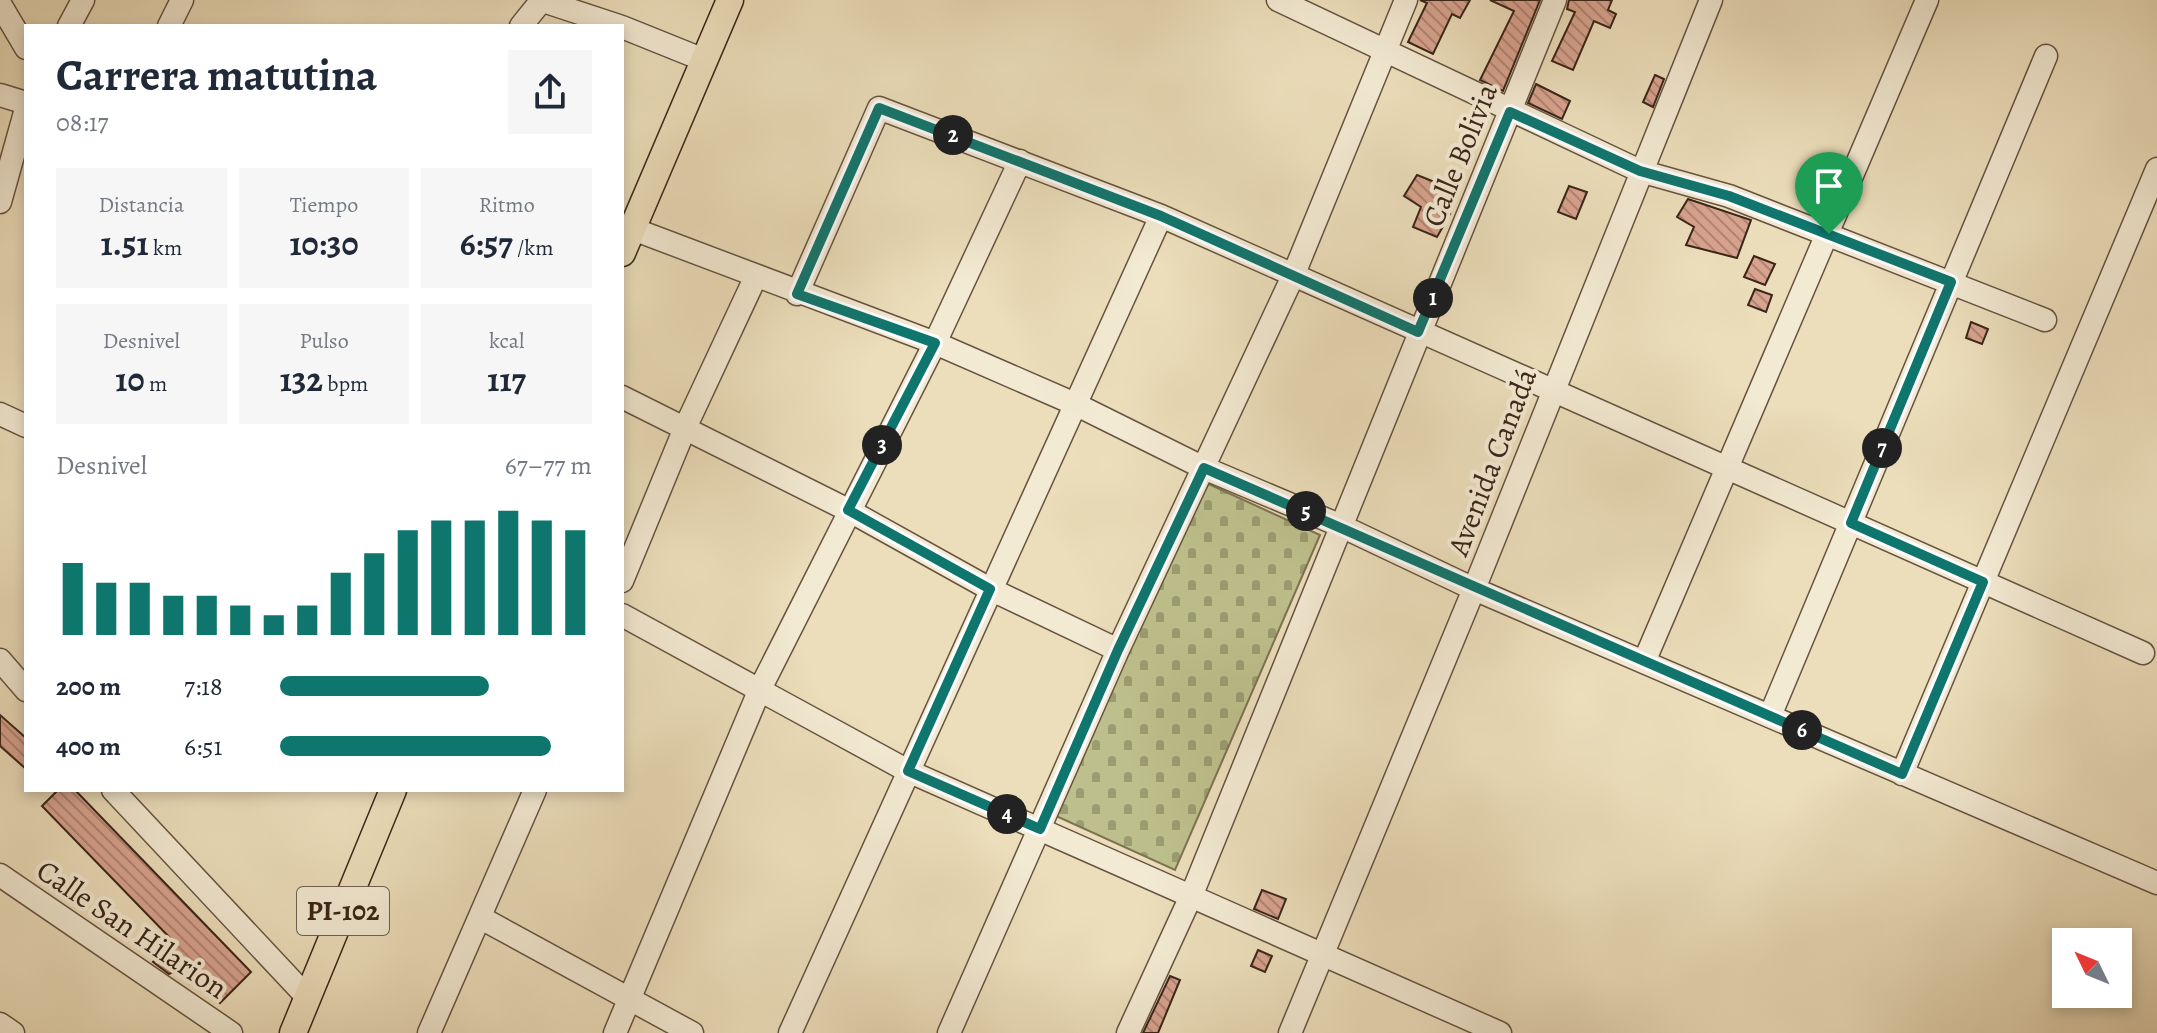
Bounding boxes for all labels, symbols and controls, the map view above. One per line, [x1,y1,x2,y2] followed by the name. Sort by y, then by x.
[56,45,377,105] text: Carrera matutina
[508,50,592,134] button: share
[1413,78,1507,232] street label: Calle Bolivia
[56,105,108,140] text: 08:17
[933,115,973,155] pin: 2
[948,120,958,150] text: 2
[1795,152,1863,234] pin
[1807,164,1851,208] icon: arrive
[98,190,184,220] text: Distancia
[290,190,358,220] text: Tiempo
[479,190,535,220] text: Ritmo
[100,220,149,267] text: 1.51
[289,220,359,267] text: 10:30
[460,220,513,267] text: 6:57
[149,233,182,263] text: km
[513,233,554,263] text: /km
[1413,278,1453,318] pin: 1
[1429,283,1437,313] text: 1
[103,326,180,356] text: Desnivel
[299,326,349,356] text: Pulso
[489,326,524,356] text: kcal
[115,356,145,403] text: 10
[280,356,323,403] text: 132
[487,356,526,403] text: 117
[1438,363,1546,562] street label: Avenida Canadá
[145,369,167,399] text: m
[323,369,368,399] text: bpm
[862,425,902,465] pin: 3
[1862,428,1902,468] pin: 7
[877,430,887,460] text: 3
[1877,433,1887,463] text: 7
[56,448,147,483] text: Desnivel
[505,448,592,483] text: 67–77 m
[1286,491,1326,531] pin: 5
[1301,496,1311,526] text: 5
[56,669,121,704] text: 200 m
[184,669,223,704] text: 7:18
[1782,710,1822,750] pin: 6
[1797,715,1807,745] text: 6
[56,729,121,764] text: 400 m
[184,729,222,764] text: 6:51
[987,794,1027,834] pin: 4
[1002,799,1012,829] text: 4
[29,850,235,1008] street label: Calle San Hilarion
[297,887,389,935] road number: PI-102
[2052,928,2132,1008] north arrow
[2052,928,2132,1008] map controls

